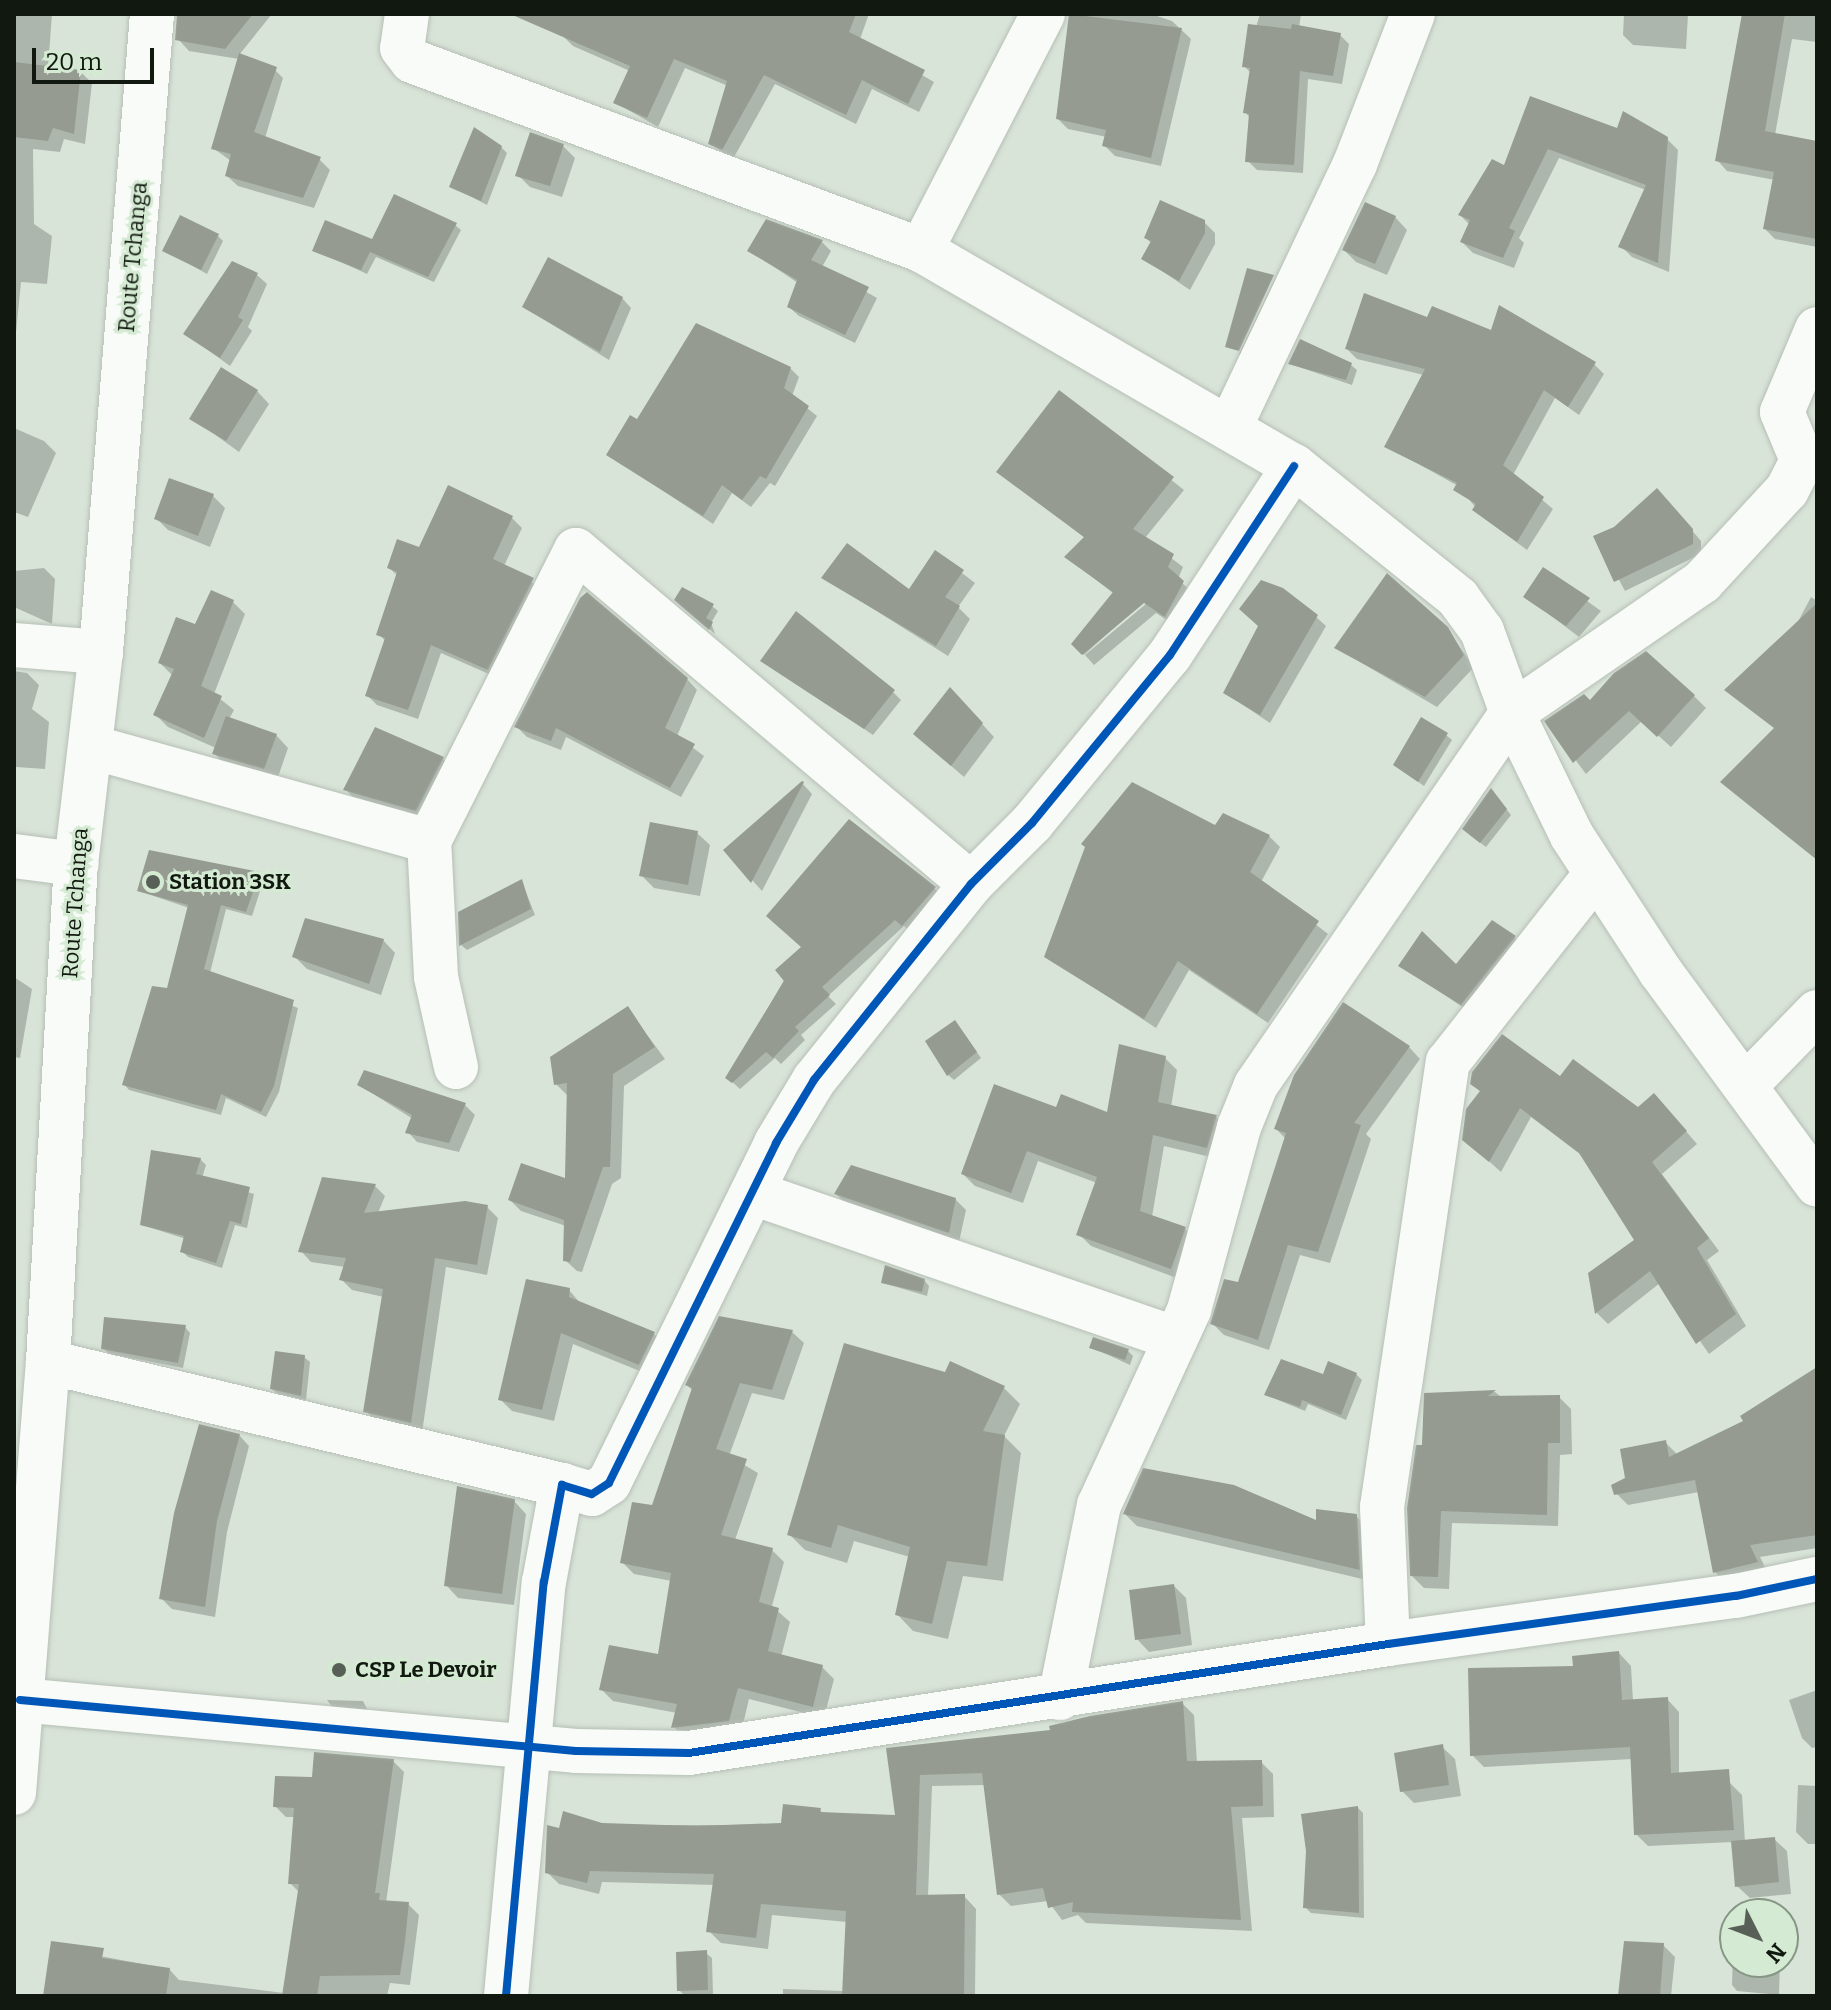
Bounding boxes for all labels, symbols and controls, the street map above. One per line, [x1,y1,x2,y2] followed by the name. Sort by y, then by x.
[36,32,158,82] scale bar
[46,48,102,76] text: 20 m
[113,181,153,333] street label: Route Tchanga
[57,827,93,979] street label: Route Tchanga
[169,869,291,895] place label: Station 3SK
[144,873,162,891] marker: Station 3SK
[355,1657,497,1683] place label: CSP Le Devoir
[330,1661,348,1679] marker: CSP Le Devoir
[1719,1898,1799,1978] north arrow
[1760,1938,1791,1968] text: N

